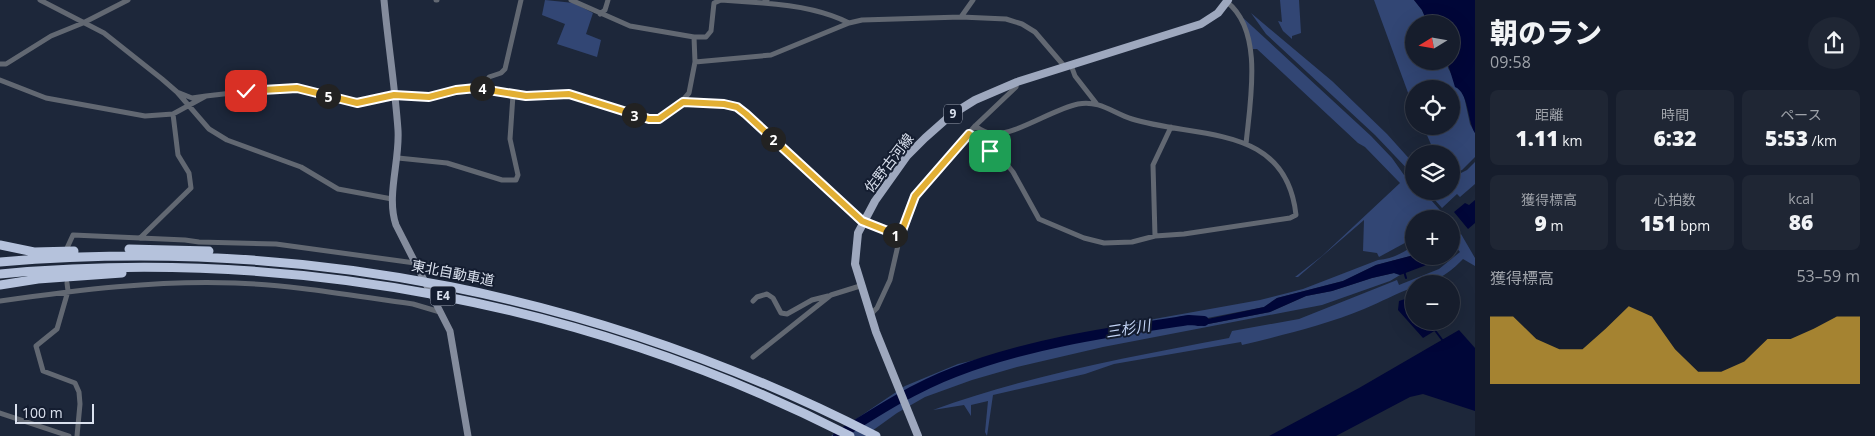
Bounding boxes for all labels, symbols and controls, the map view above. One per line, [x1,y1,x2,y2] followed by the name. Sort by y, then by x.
[1490,13,1602,51] text: 朝のラン
[1405,15,1460,70] north arrow
[1405,15,1460,330] map controls
[1808,17,1860,69] button: share
[1490,51,1531,73] text: 09:58
[225,70,267,112] pin
[470,76,494,100] pin: 4
[232,77,260,105] icon: check
[478,79,487,98] text: 4
[1405,80,1460,135] button: locate
[316,84,340,108] pin: 5
[324,87,333,106] text: 5
[622,102,646,128] pin: 3
[944,105,962,124] road number: 9
[1535,105,1563,124] text: 距離
[1661,105,1689,124] text: 時間
[1780,105,1822,124] text: ペース
[630,106,639,125] text: 3
[1516,124,1559,152] text: 1.11
[1654,124,1696,152] text: 6:32
[1765,124,1808,152] text: 5:53
[760,126,786,152] pin: 2
[860,129,918,196] street label: 佐野古河線
[769,130,778,149] text: 2
[969,130,1011,172] pin
[1559,131,1582,150] text: km
[1808,131,1837,150] text: /km
[976,137,1004,165] icon: arrive
[1405,145,1460,200] button: layers
[1788,189,1814,208] text: kcal
[1521,190,1577,209] text: 獲得標高
[1654,190,1696,209] text: 心拍数
[1789,208,1813,236] text: 86
[1535,209,1547,237] text: 9
[1640,209,1677,237] text: 151
[1405,210,1460,265] button: +
[1547,216,1563,235] text: m
[1677,216,1710,235] text: bpm
[882,222,908,248] pin: 1
[891,226,900,245] text: 1
[410,255,496,290] street label: 東北自動車道
[1796,265,1860,287] text: 53–59 m
[1490,267,1554,289] text: 獲得標高
[1405,275,1460,330] button: −
[430,286,456,306] road number: E4
[1104,314,1154,341] water label: 三杉川
[15,401,94,424] scale bar
[22,403,63,422] text: 100 m

